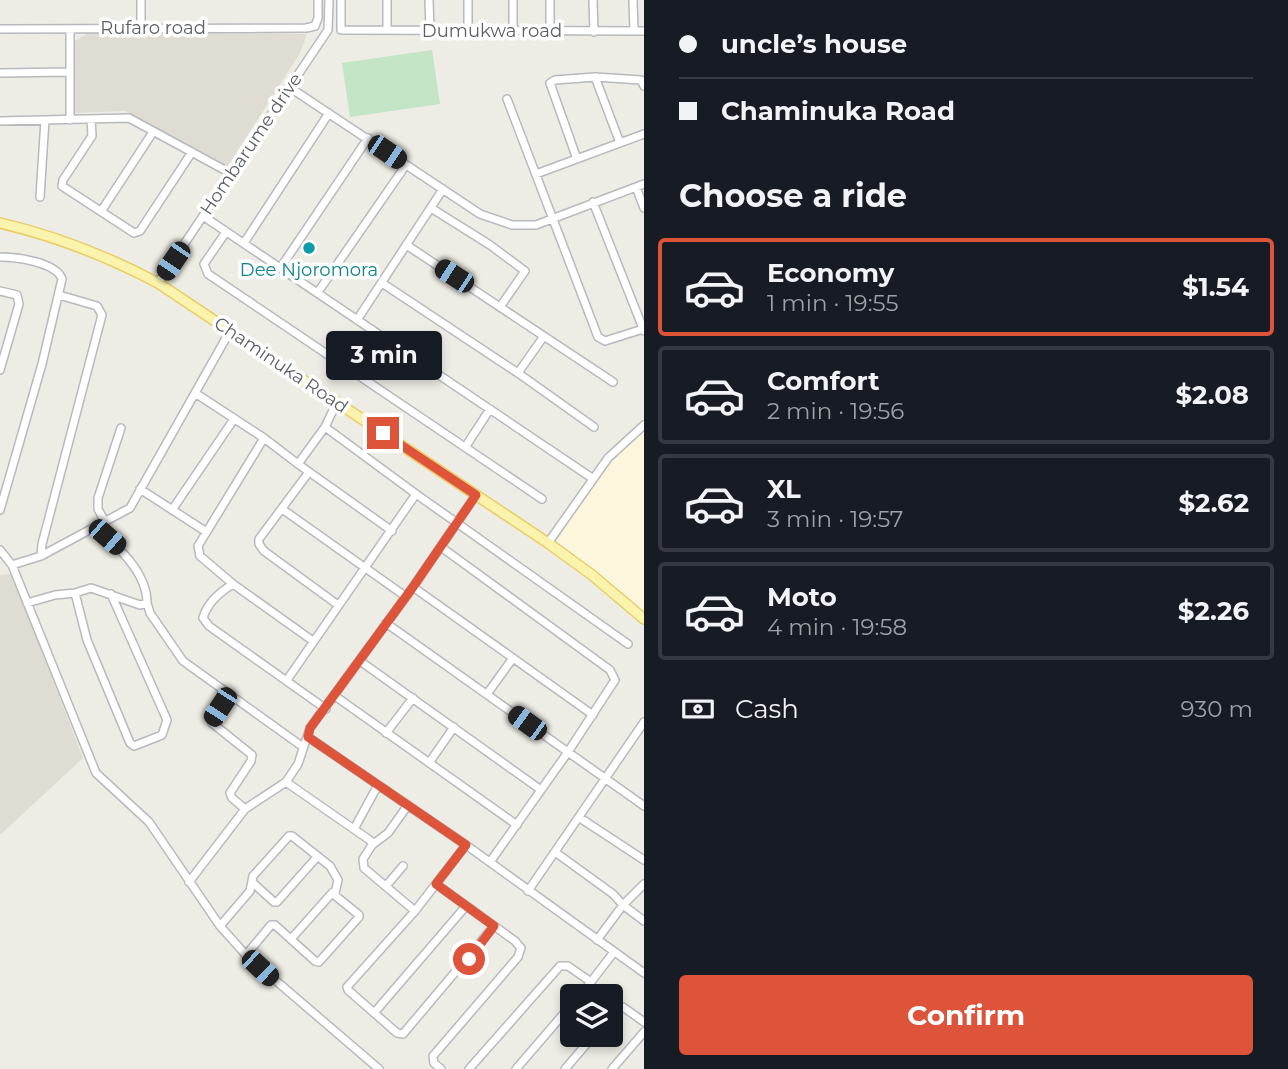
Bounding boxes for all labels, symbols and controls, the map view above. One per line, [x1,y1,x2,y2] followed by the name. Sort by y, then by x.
[100,17,206,39] street label: Rufaro road
[422,20,562,42] street label: Dumukwa road
[721,28,907,60] text: uncle’s house
[195,69,307,219] street label: Hombarume drive
[721,95,955,127] text: Chaminuka Road
[364,132,411,172] car
[679,176,907,215] text: Choose a ride
[153,238,194,284] car
[301,240,317,256] marker: Dee Njoromora
[431,256,478,296] car
[683,256,746,319] icon: car
[767,257,894,289] text: Economy
[240,259,378,281] place label: Dee Njoromora
[1182,271,1249,303] text: $1.54
[767,289,898,317] text: 1 min · 19:55
[210,312,352,418] street label: Chaminuka Road
[325,332,441,380] callout: 3 min
[350,341,418,369] text: 3 min
[683,364,746,427] icon: car
[767,365,879,397] text: Comfort
[1176,379,1249,411] text: $2.08
[767,397,904,425] text: 2 min · 19:56
[367,417,399,449] route end
[683,472,746,535] icon: car
[767,473,801,505] text: XL
[1178,487,1249,519] text: $2.62
[767,505,903,533] text: 3 min · 19:57
[85,515,130,559] car
[683,580,746,643] icon: car
[767,581,837,613] text: Moto
[1178,595,1249,627] text: $2.26
[767,613,907,641] text: 4 min · 19:58
[200,684,241,730] car
[679,690,717,728] icon: cash
[735,693,799,725] text: Cash
[1181,695,1253,723] text: 930 m
[504,702,551,744] car
[453,943,485,975] route start
[238,946,283,990] car
[679,975,1253,1055] button: Confirm
[560,984,623,1047] map controls
[560,984,623,1047] button: layers

